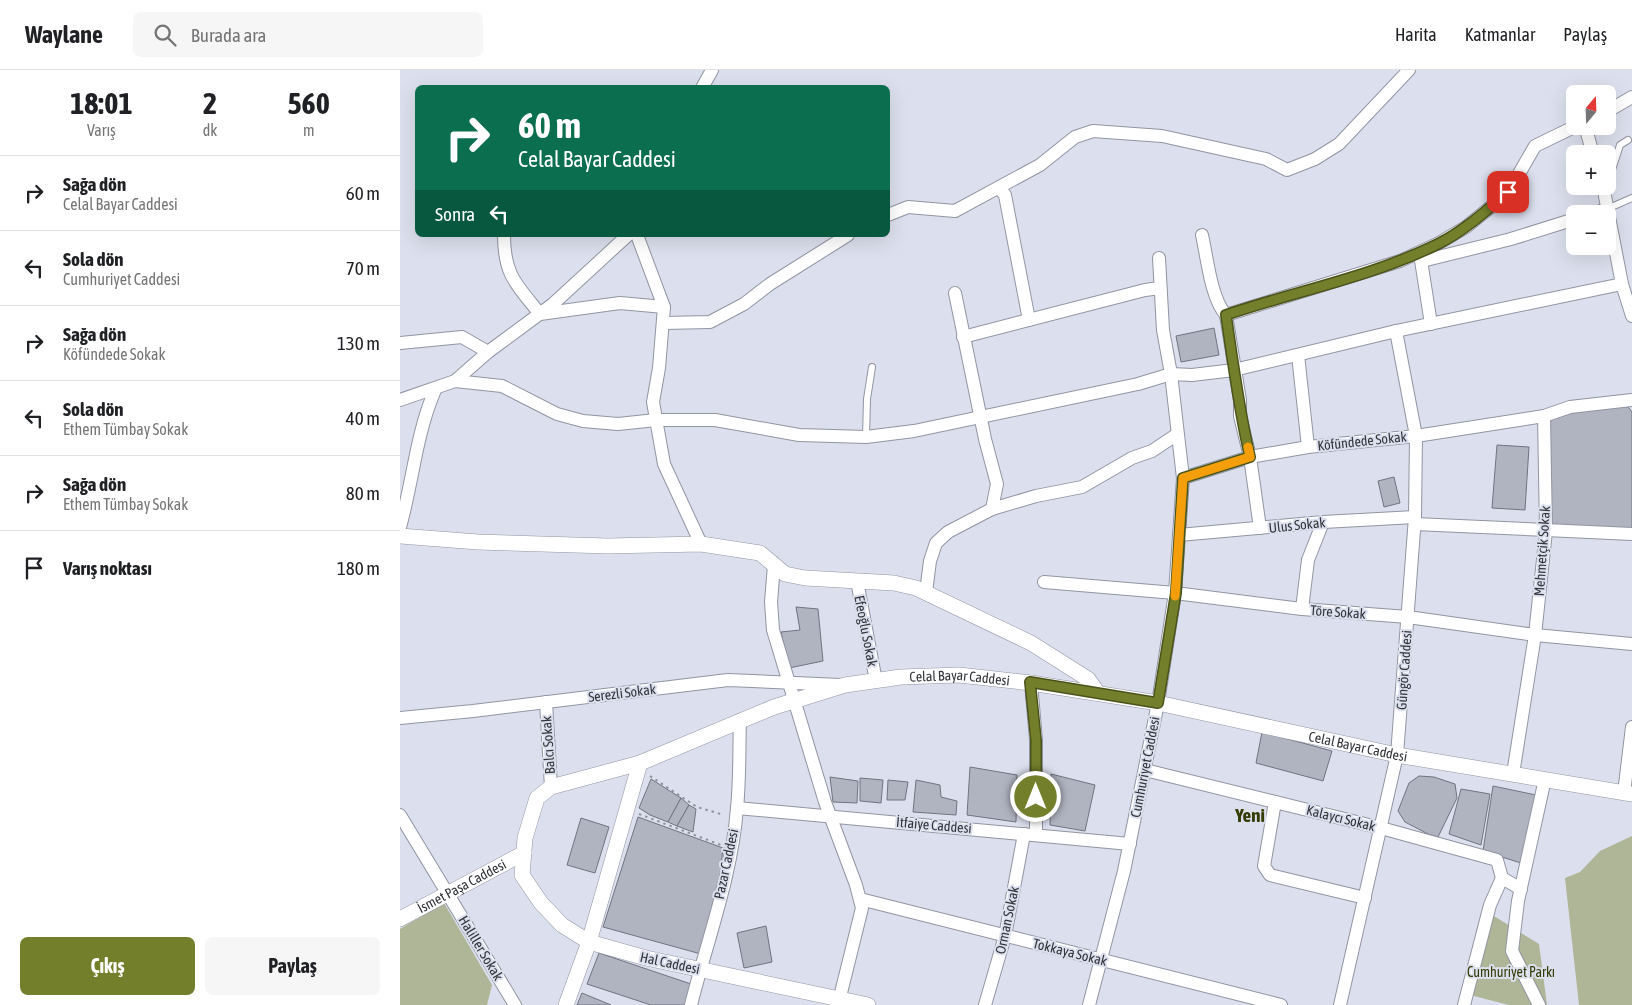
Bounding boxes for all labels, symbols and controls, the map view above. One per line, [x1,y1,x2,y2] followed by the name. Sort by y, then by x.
[133,12,483,57] search box
[25,21,103,48] text: Waylane
[151,21,179,49] icon: search
[191,24,266,46] text: Burada ara
[1395,24,1437,45] text: Harita
[1465,24,1535,45] text: Katmanlar
[1563,24,1607,45] text: Paylaş
[1566,85,1616,135] north arrow
[1566,85,1616,255] map controls
[70,86,133,120] text: 18:01
[203,86,217,120] text: 2
[287,86,330,120] text: 560
[435,105,500,170] icon: right
[518,105,581,145] text: 60 m
[87,121,116,139] text: Varış
[203,121,217,139] text: dk
[303,121,314,139] text: m
[1566,145,1616,195] button: +
[518,146,676,172] text: Celal Bayar Caddesi
[1487,171,1529,213] pin
[63,173,126,195] text: Sağa dön
[1494,178,1522,206] icon: arrive
[20,179,48,207] icon: right
[346,182,380,204] text: 60 m
[63,195,178,213] text: Celal Bayar Caddesi
[485,200,513,228] icon: left
[435,203,475,225] text: Sonra
[1566,205,1616,255] button: −
[63,248,124,270] text: Sola dön
[20,254,48,282] icon: left
[346,257,380,279] text: 70 m
[63,270,180,288] text: Cumhuriyet Caddesi
[63,323,126,345] text: Sağa dön
[20,329,48,357] icon: right
[337,332,380,354] text: 130 m
[63,345,166,363] text: Köfündede Sokak
[63,398,124,420] text: Sola dön
[20,404,48,432] icon: left
[346,407,380,429] text: 40 m
[63,420,188,438] text: Ethem Tümbay Sokak
[1317,428,1407,454] street label: Köfündede Sokak
[63,473,126,495] text: Sağa dön
[20,479,48,507] icon: right
[346,482,380,504] text: 80 m
[63,495,188,513] text: Ethem Tümbay Sokak
[1531,505,1553,597] street label: Mehmetçik Sokak
[1268,514,1326,536] street label: Ulus Sokak
[20,554,48,582] icon: arrive
[63,557,152,579] text: Varış noktası
[337,557,380,579] text: 180 m
[851,594,881,668] street label: Efeoğlu Sokak
[1310,602,1366,622] street label: Töre Sokak
[1393,630,1415,710] street label: Güngör Caddesi
[909,667,1011,689] street label: Celal Bayar Caddesi
[587,681,657,705] street label: Serezli Sokak
[538,715,558,775] street label: Balcı Sokak
[1127,715,1163,819] street label: Cumhuriyet Caddesi
[1307,728,1409,765] street label: Celal Bayar Caddesi
[1009,770,1061,822] position arrow
[1305,802,1377,834] street label: Kalaycı Sokak
[1234,804,1265,826] district label: Yeni
[896,814,972,836] street label: İtfaiye Caddesi
[711,827,741,901] street label: Pazar Caddesi
[415,856,509,916] street label: İsmet Paşa Caddesi
[992,885,1022,955] street label: Orman Sokak
[455,913,507,983] street label: Haliller Sokak
[1031,935,1109,969] street label: Tokkaya Sokak
[20,937,195,995] button: Çıkış
[205,937,380,995] button: Paylaş
[639,949,701,977] street label: Hal Caddesi
[1467,964,1555,980] park label: Cumhuriyet Parkı

